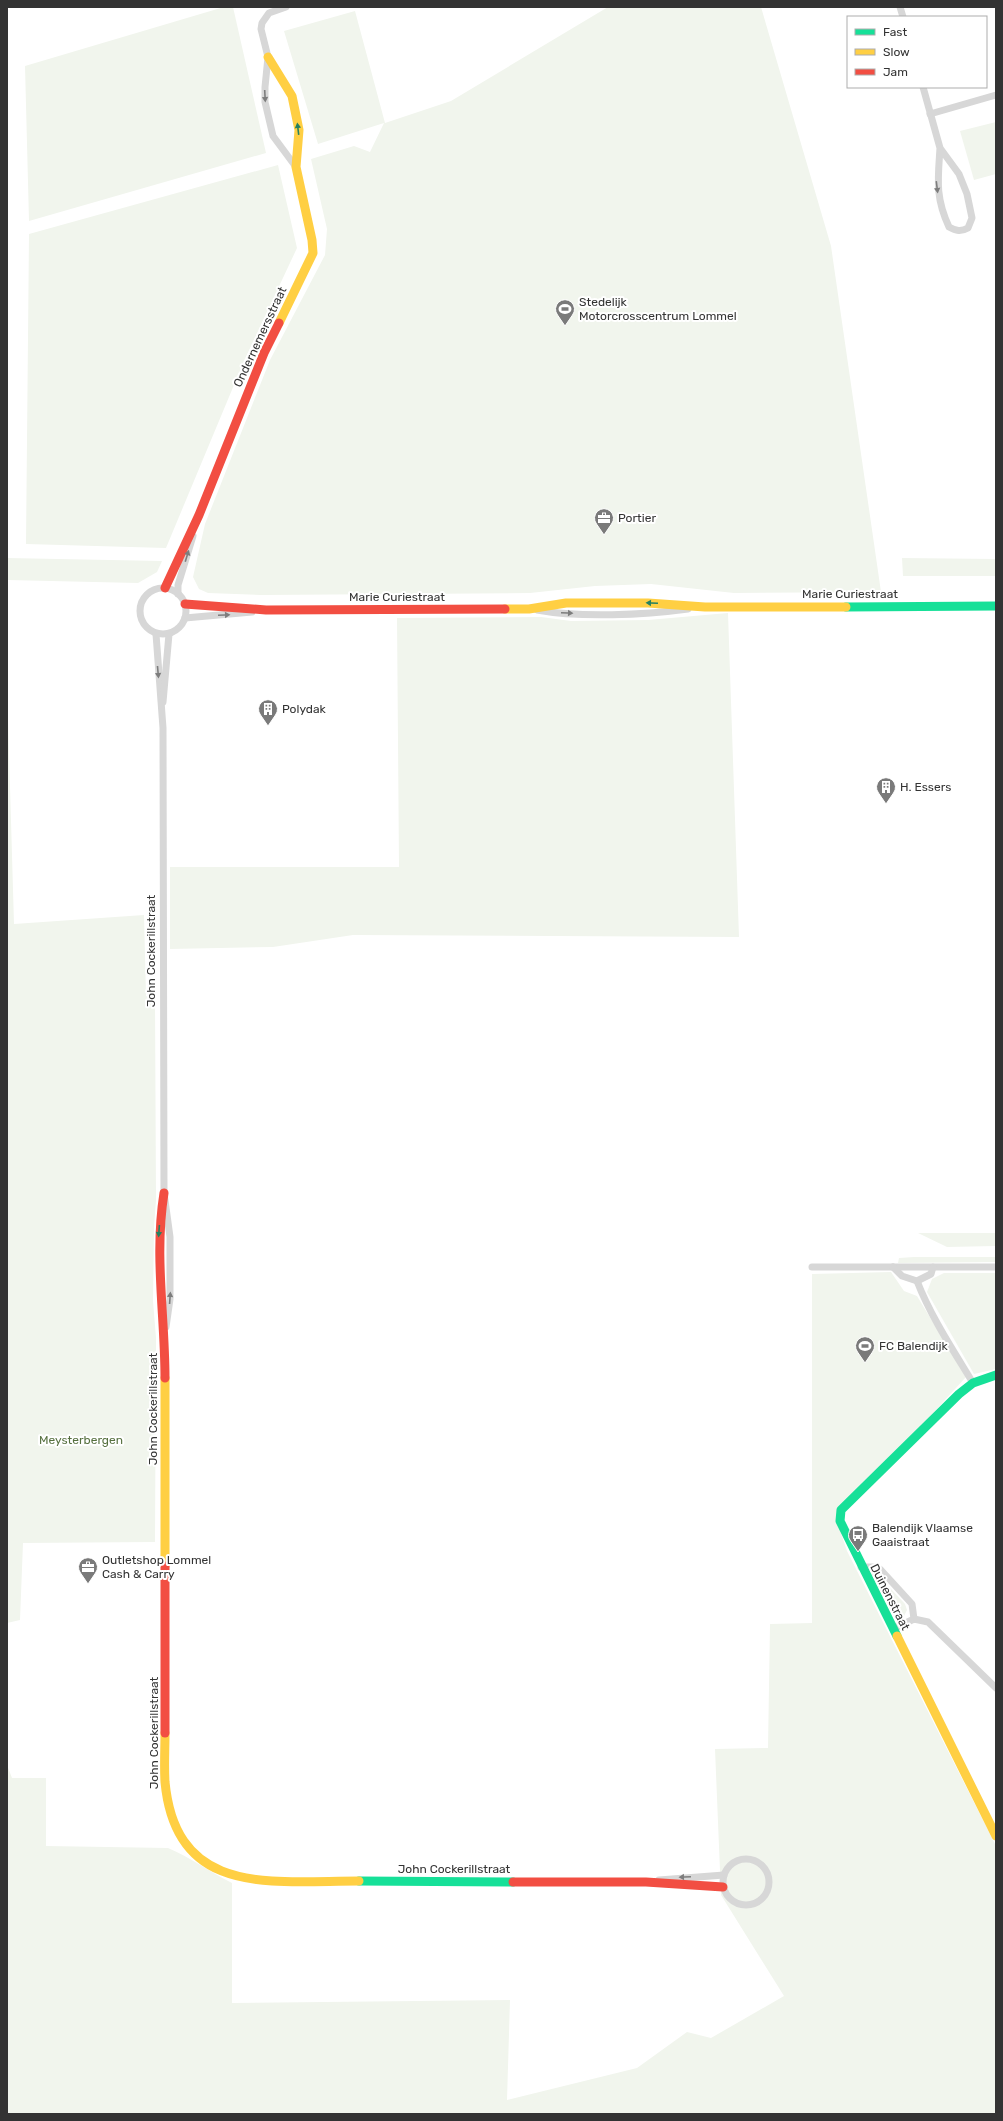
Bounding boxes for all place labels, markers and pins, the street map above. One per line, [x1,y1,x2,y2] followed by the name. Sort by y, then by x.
[579,295,737,323] place label: Stedelijk Motorcrosscentrum Lommel
[554,298,576,326] sports icon: Stedelijk Motorcrosscentrum Lommel
[593,507,615,535] office icon: Portier
[618,511,656,525] place label: Portier
[257,698,279,726] building icon: Polydak
[282,702,327,716] place label: Polydak
[875,776,897,804] building icon: H. Essers
[900,780,951,794] place label: H. Essers
[854,1335,876,1363] sports icon: FC Balendijk
[879,1339,949,1353] place label: FC Balendijk
[872,1521,973,1549] place label: Balendijk Vlaamse Gaaistraat
[847,1524,869,1552] bus stop icon: Balendijk Vlaamse Gaaistraat
[102,1553,211,1581] place label: Outletshop Lommel Cash & Carry
[77,1556,99,1584] office icon: Outletshop Lommel Cash & Carry

